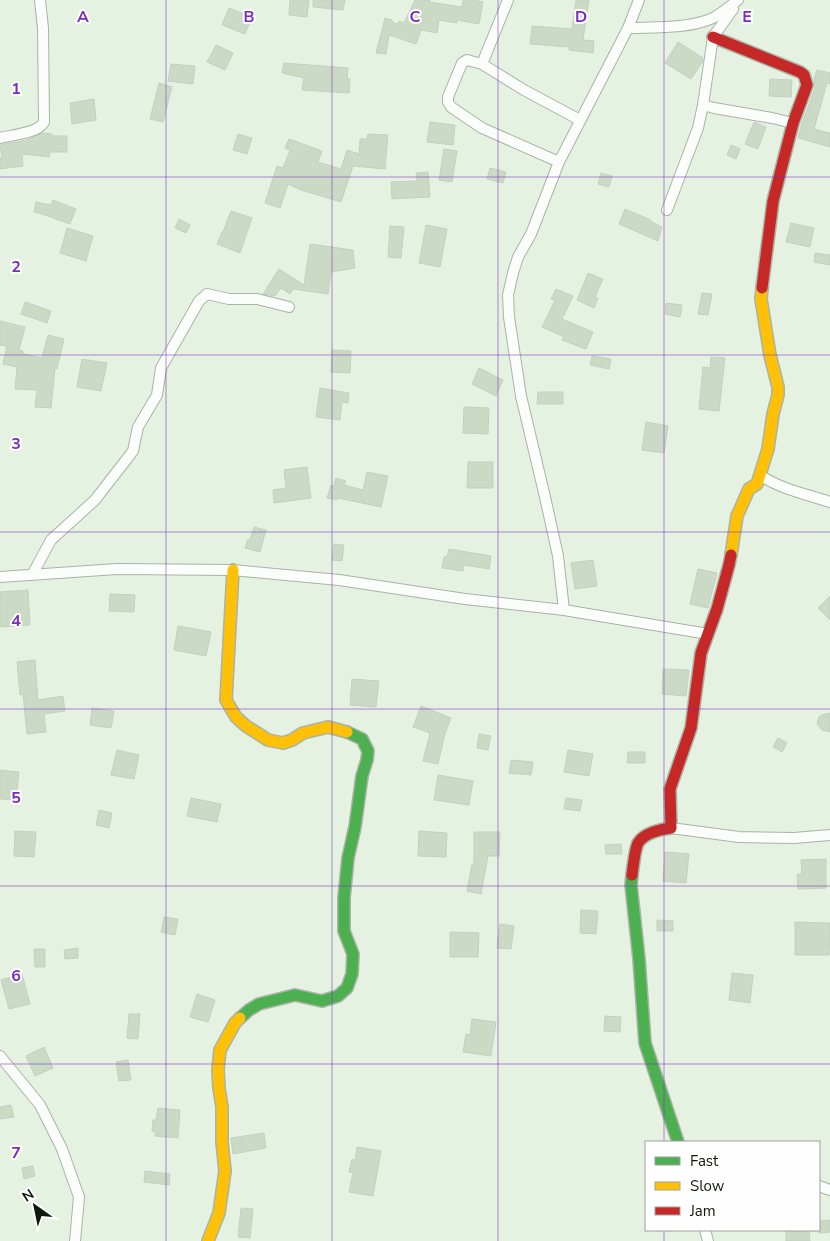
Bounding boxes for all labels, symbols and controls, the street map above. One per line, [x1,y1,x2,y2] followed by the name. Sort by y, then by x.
[77,6,89,28] text: A
[243,6,255,28] text: B
[410,6,421,28] text: C
[575,6,587,28] text: D
[742,6,752,28] text: E
[11,78,21,100] text: 1
[11,256,21,278] text: 2
[11,433,21,455] text: 3
[11,610,21,632] text: 4
[11,787,21,809] text: 5
[11,965,21,987] text: 6
[645,1141,820,1231] legend
[11,1142,21,1164] text: 7
[690,1151,719,1171] text: Fast
[690,1176,725,1196] text: Slow
[10,1181,60,1231] north arrow
[19,1185,38,1206] text: N
[689,1201,716,1221] text: Jam

